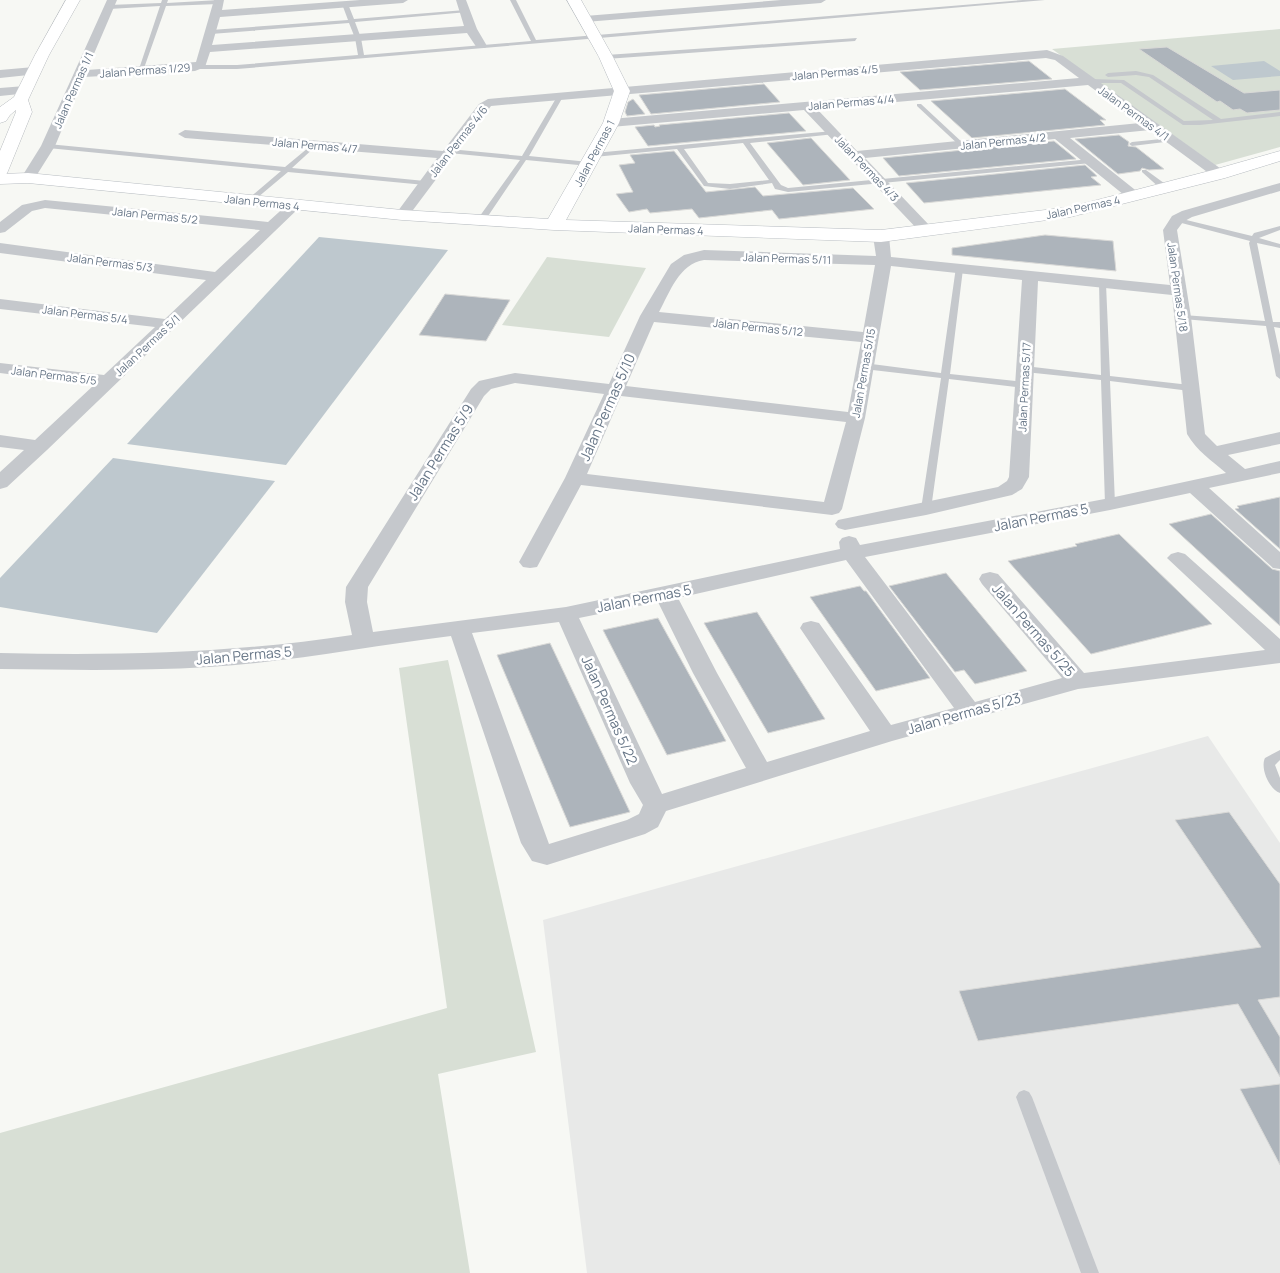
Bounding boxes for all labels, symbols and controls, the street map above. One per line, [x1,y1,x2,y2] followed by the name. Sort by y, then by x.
[49,50,97,130] street label: Jalan Permas 1/1
[99,59,191,81] street label: Jalan Permas 1/29
[791,61,879,83] street label: Jalan Permas 4/5
[1096,82,1172,144] street label: Jalan Permas 4/1
[807,91,895,113] street label: Jalan Permas 4/4
[425,102,491,180] street label: Jalan Permas 4/6
[570,117,618,189] street label: Jalan Permas 1
[959,129,1047,153] street label: Jalan Permas 4/2
[832,132,902,204] street label: Jalan Permas 4/3
[272,134,358,156] street label: Jalan Permas 4/7
[224,191,300,213] street label: Jalan Permas 4
[1045,192,1121,222] street label: Jalan Permas 4
[111,203,199,227] street label: Jalan Permas 5/2
[628,220,704,238] street label: Jalan Permas 4
[1164,241,1192,333] street label: Jalan Permas 5/18
[67,249,153,275] street label: Jalan Permas 5/3
[743,249,831,267] street label: Jalan Permas 5/11
[41,301,129,327] street label: Jalan Permas 5/4
[111,311,183,379] street label: Jalan Permas 5/1
[712,315,804,339] street label: Jalan Permas 5/12
[848,327,878,419] street label: Jalan Permas 5/15
[1014,342,1034,432] street label: Jalan Permas 5/17
[575,350,639,464] street label: Jalan Permas 5/10
[10,362,98,388] street label: Jalan Permas 5/5
[403,400,477,504] street label: Jalan Permas 5/9
[992,499,1090,535] street label: Jalan Permas 5
[988,579,1080,681] street label: Jalan Permas 5/25
[595,580,693,616] street label: Jalan Permas 5
[195,641,293,669] street label: Jalan Permas 5
[577,653,643,767] street label: Jalan Permas 5/22
[905,688,1023,738] street label: Jalan Permas 5/23

